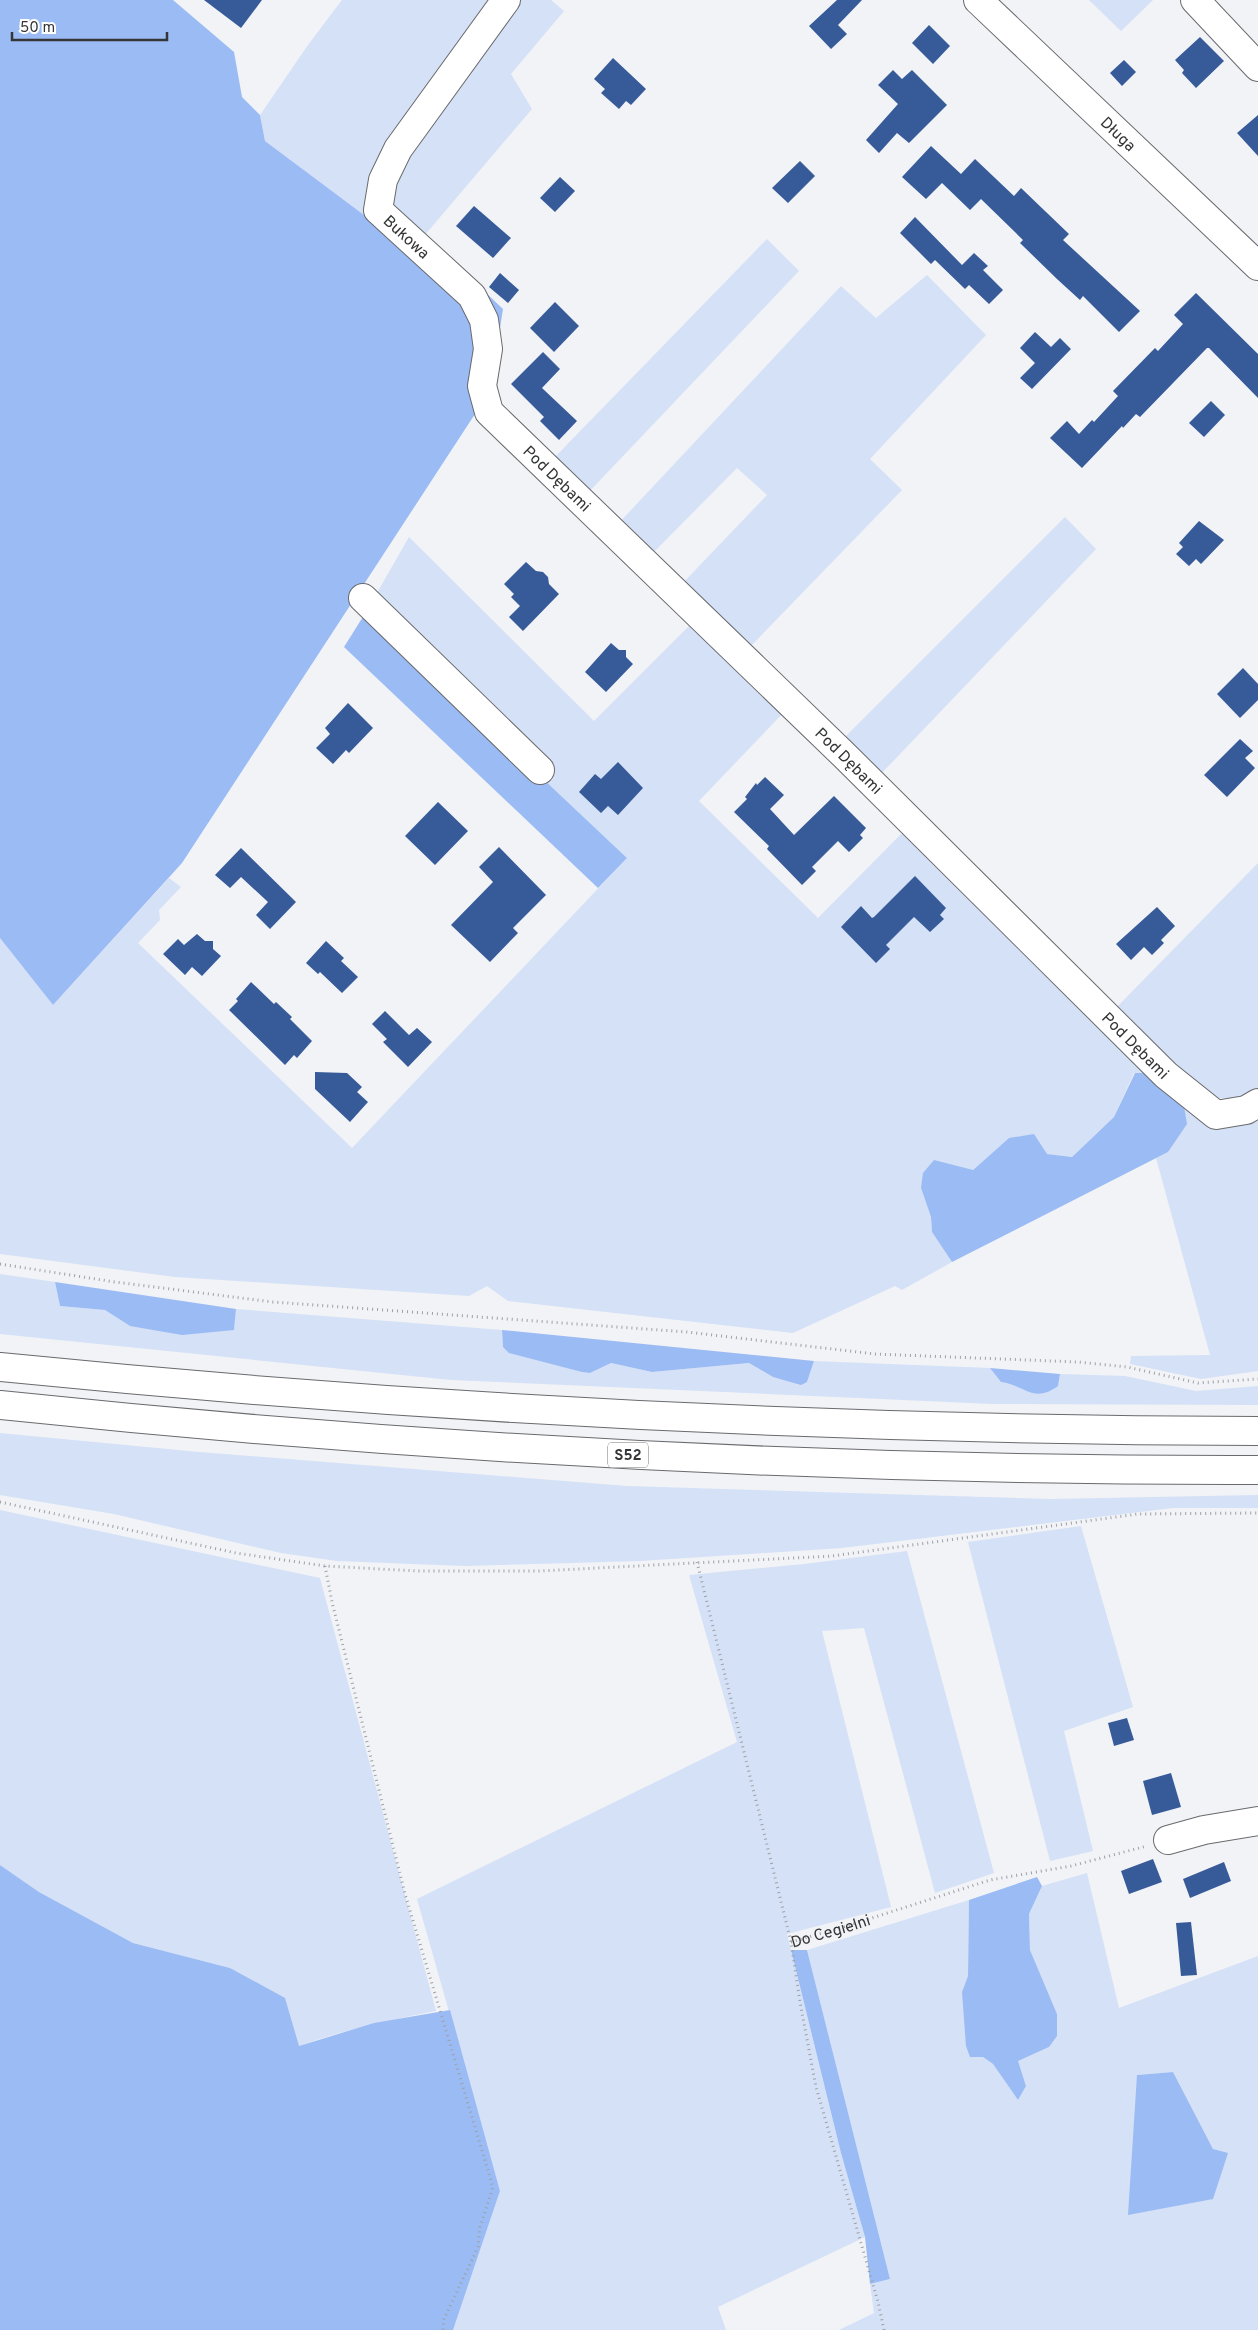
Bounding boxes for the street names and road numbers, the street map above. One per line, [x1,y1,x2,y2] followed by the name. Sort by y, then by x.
[1095,113,1139,157] street label: Długa
[378,212,433,264] street label: Bukowa
[518,442,594,517] street label: Pod Dębami
[810,724,886,799] street label: Pod Dębami
[1097,1009,1172,1084] street label: Pod Dębami
[608,1442,648,1468] road number: S52
[789,1911,873,1954] street label: Do Cegielni

